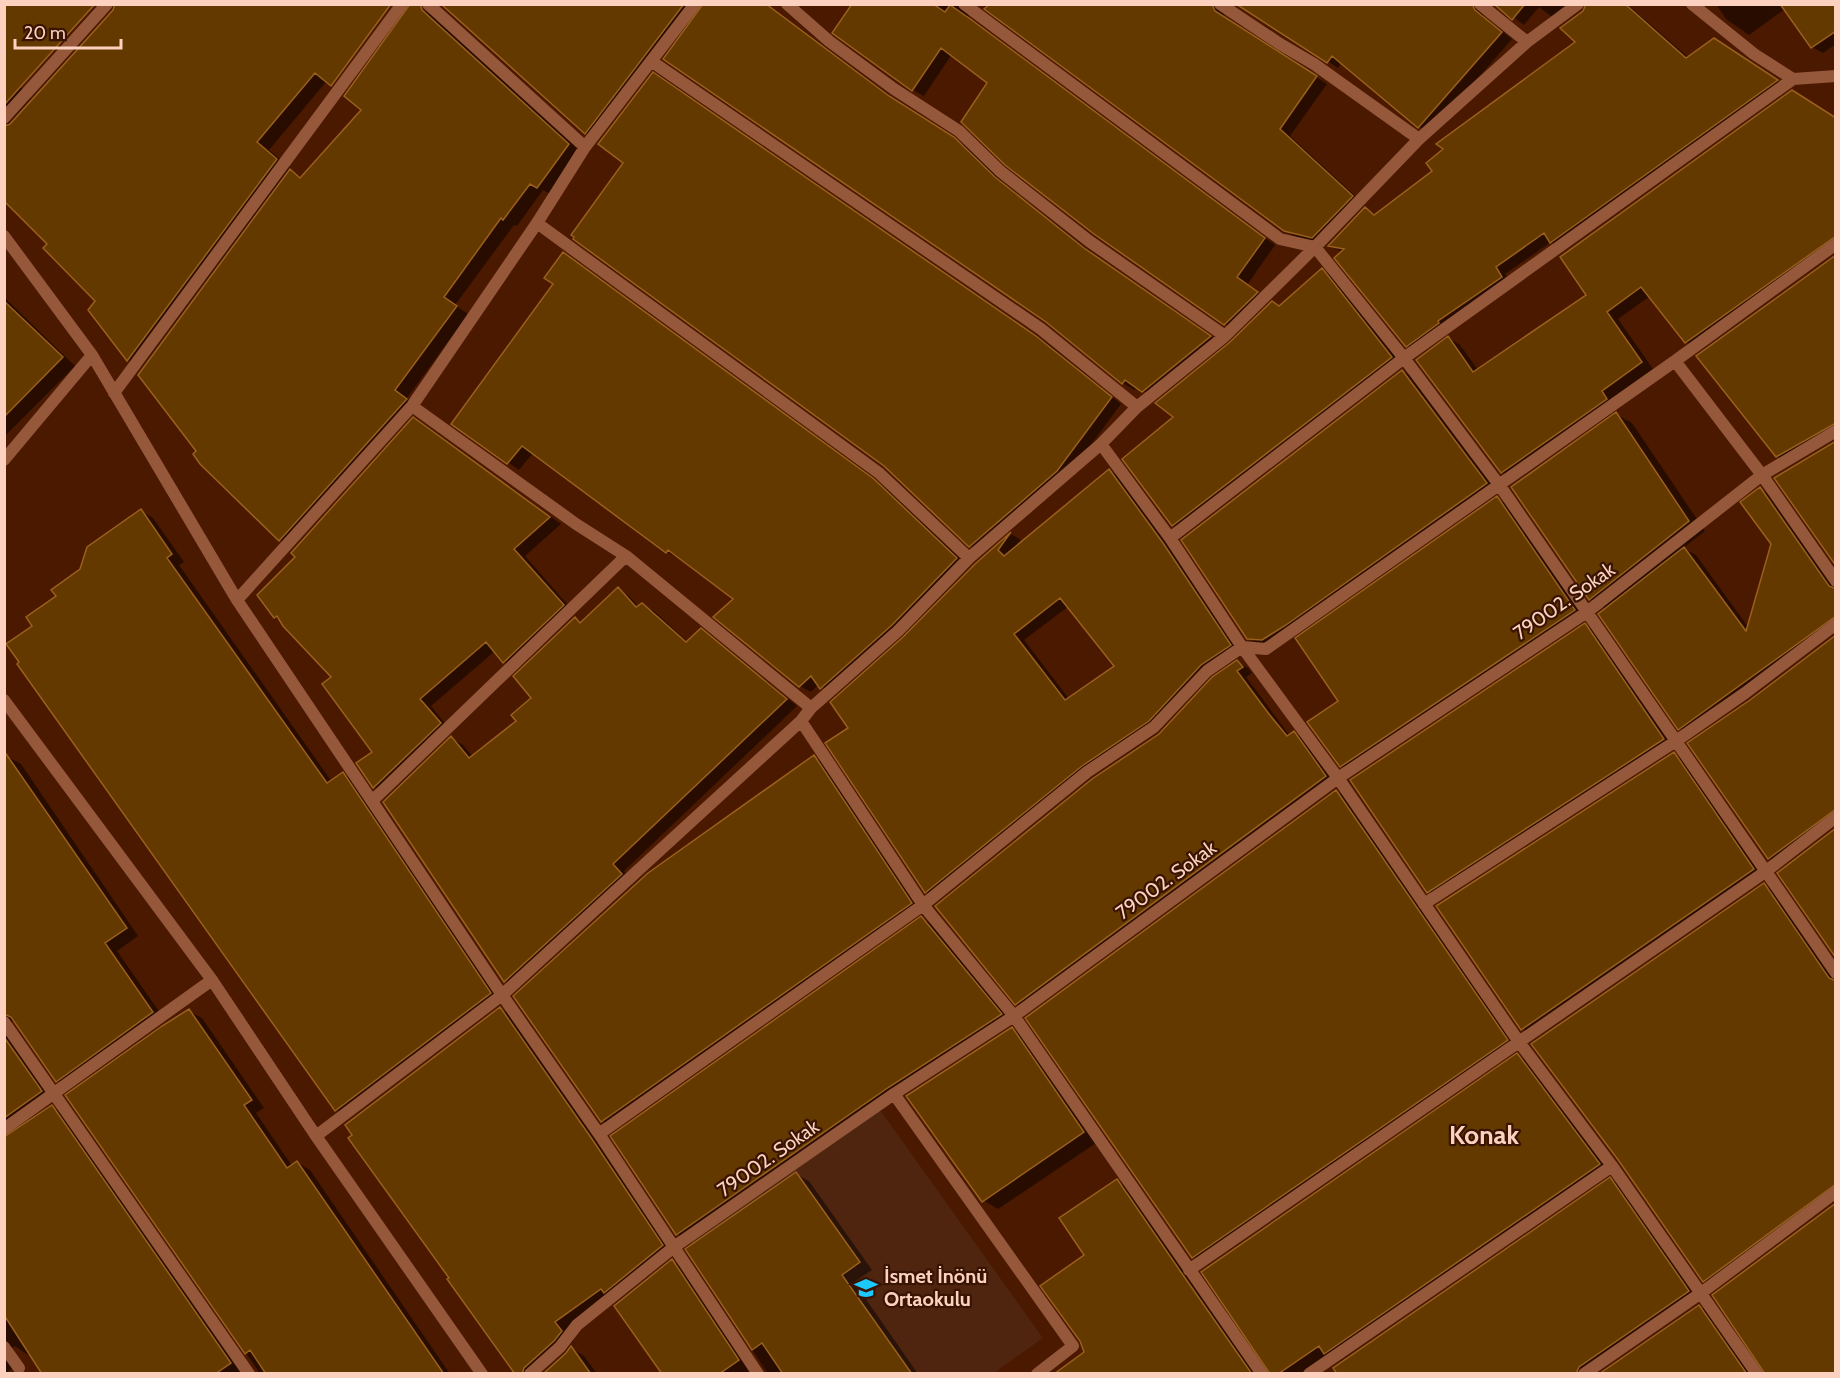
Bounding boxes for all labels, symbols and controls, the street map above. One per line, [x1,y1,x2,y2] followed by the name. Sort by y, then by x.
[15,12,122,50] scale bar
[24,22,66,44] text: 20 m
[1509,557,1619,645] street label: 79002. Sokak
[1111,835,1221,925] street label: 79002. Sokak
[713,1114,823,1202] street label: 79002. Sokak
[1449,1119,1519,1151] district label: Konak
[884,1264,987,1311] place label: İsmet İnönü Ortaokulu
[853,1275,879,1301] school or university icon: İsmet İnönü Ortaokulu

